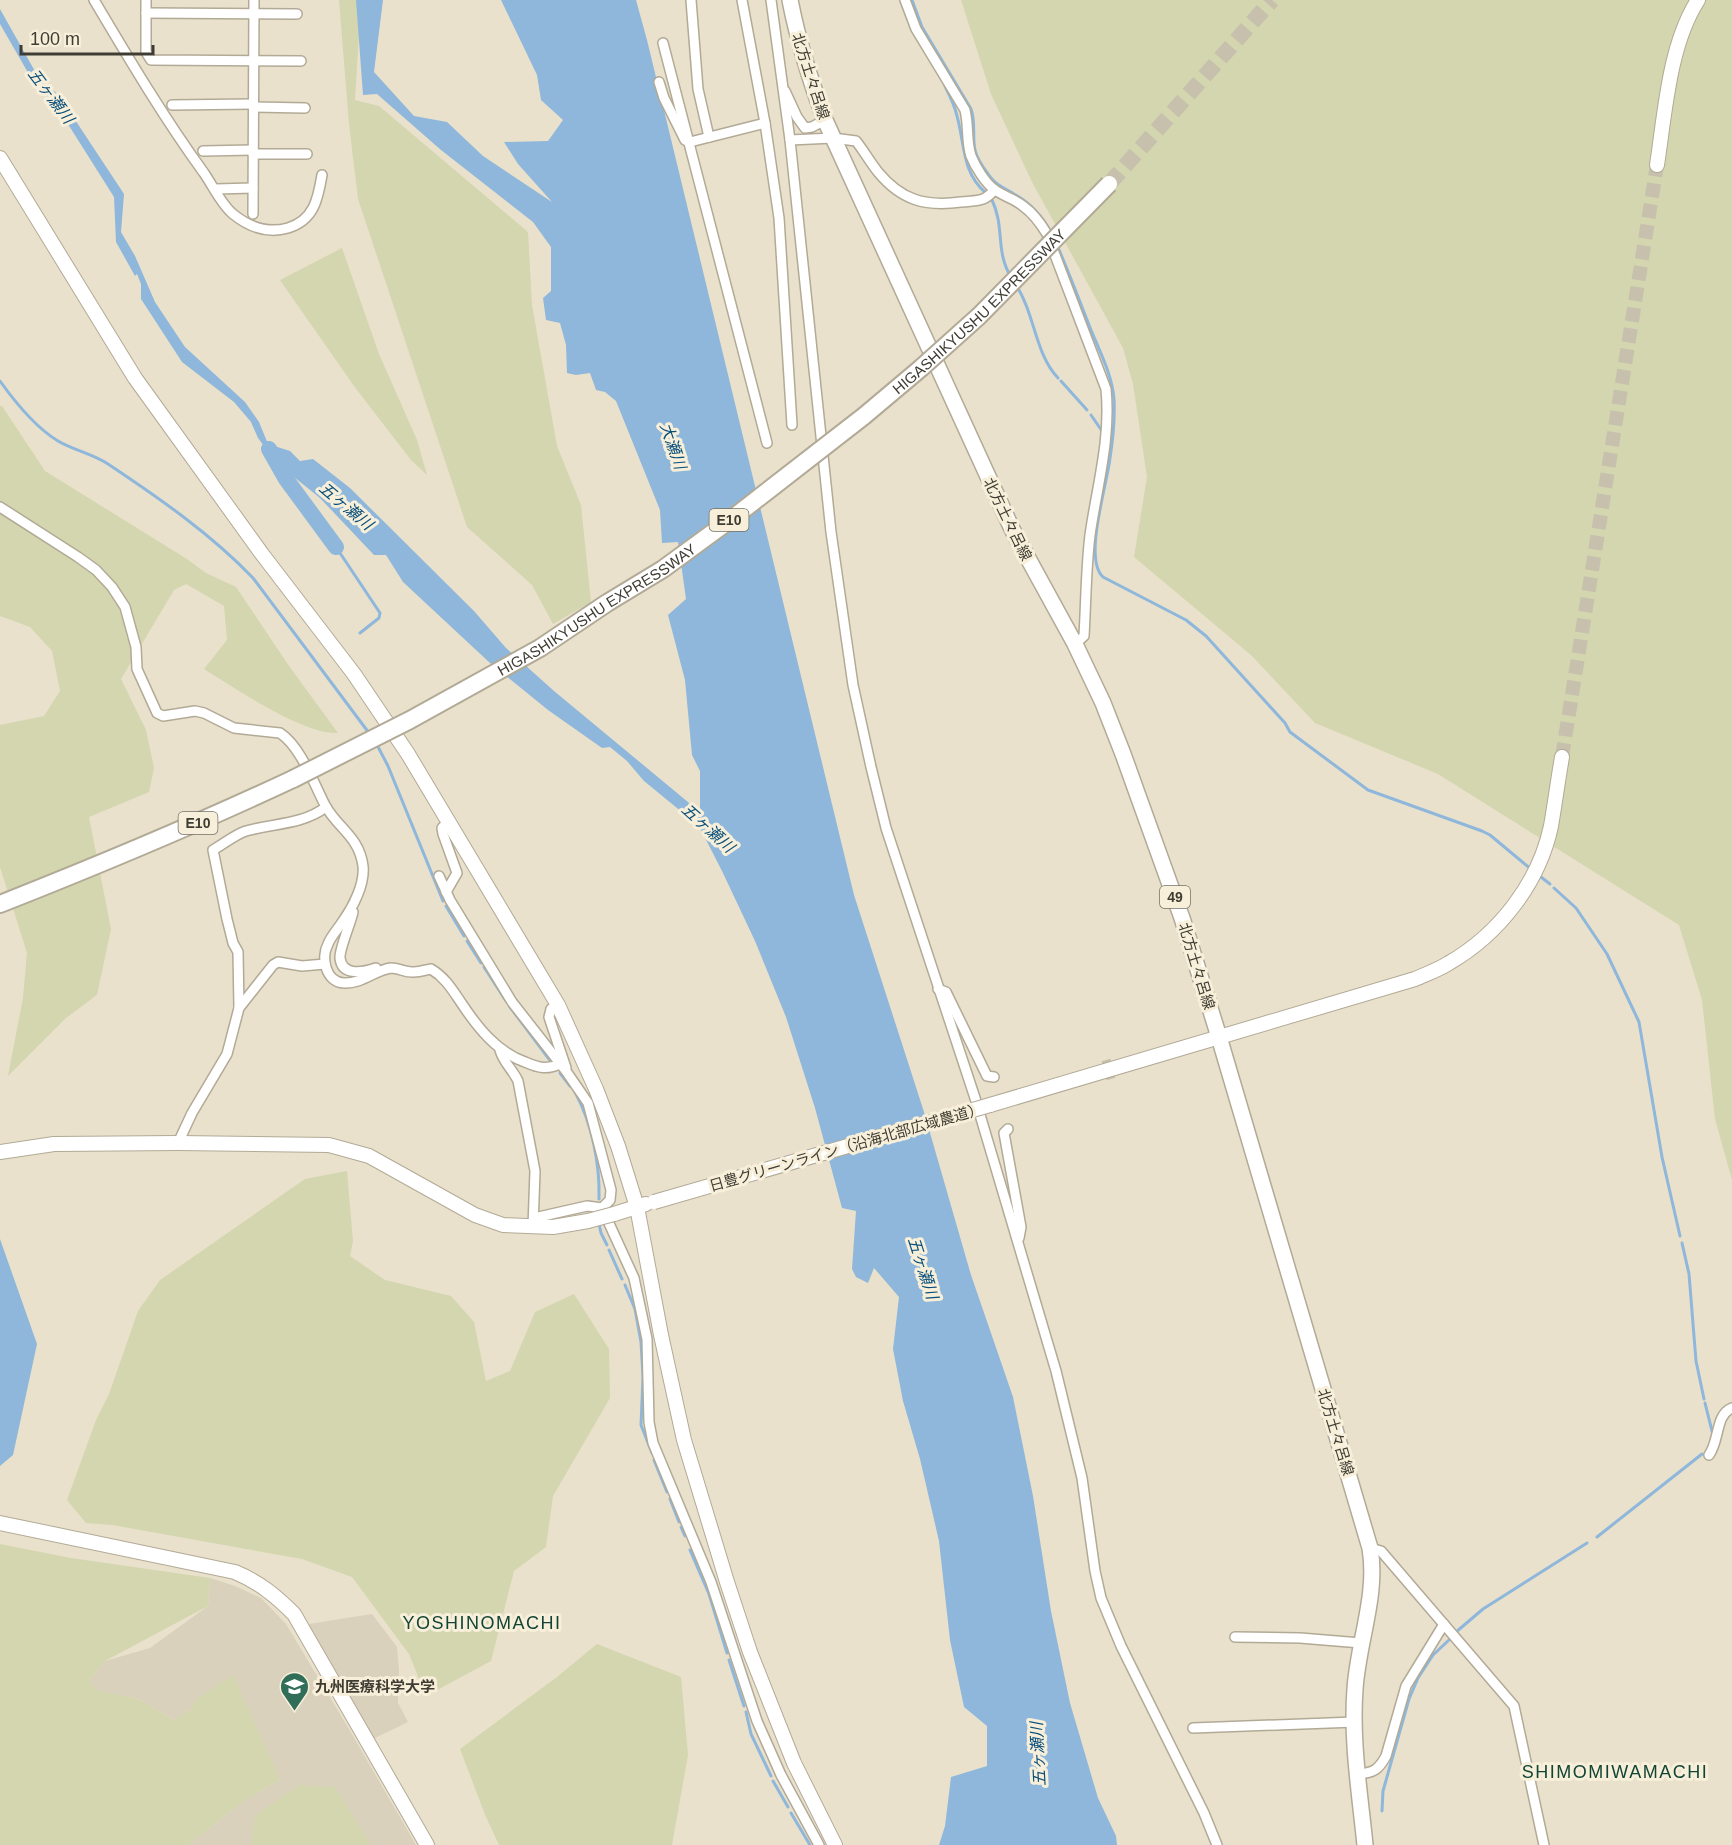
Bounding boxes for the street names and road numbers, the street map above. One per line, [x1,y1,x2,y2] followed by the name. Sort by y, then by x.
[789,31,833,121] street label: 北方土々呂線
[889,225,1069,397] street label: HIGASHIKYUSHU EXPRESSWAY
[981,475,1035,563] street label: 北方土々呂線
[710,509,748,531] road number: E10
[494,540,699,679] street label: HIGASHIKYUSHU EXPRESSWAY
[178,812,218,834] road number: E10
[1160,886,1190,908] road number: 49
[1176,920,1218,1012] street label: 北方土々呂線
[707,1100,985,1194] street label: 日豊グリーンライン（沿海北部広域農道）
[1315,1386,1357,1478] street label: 北方土々呂線

